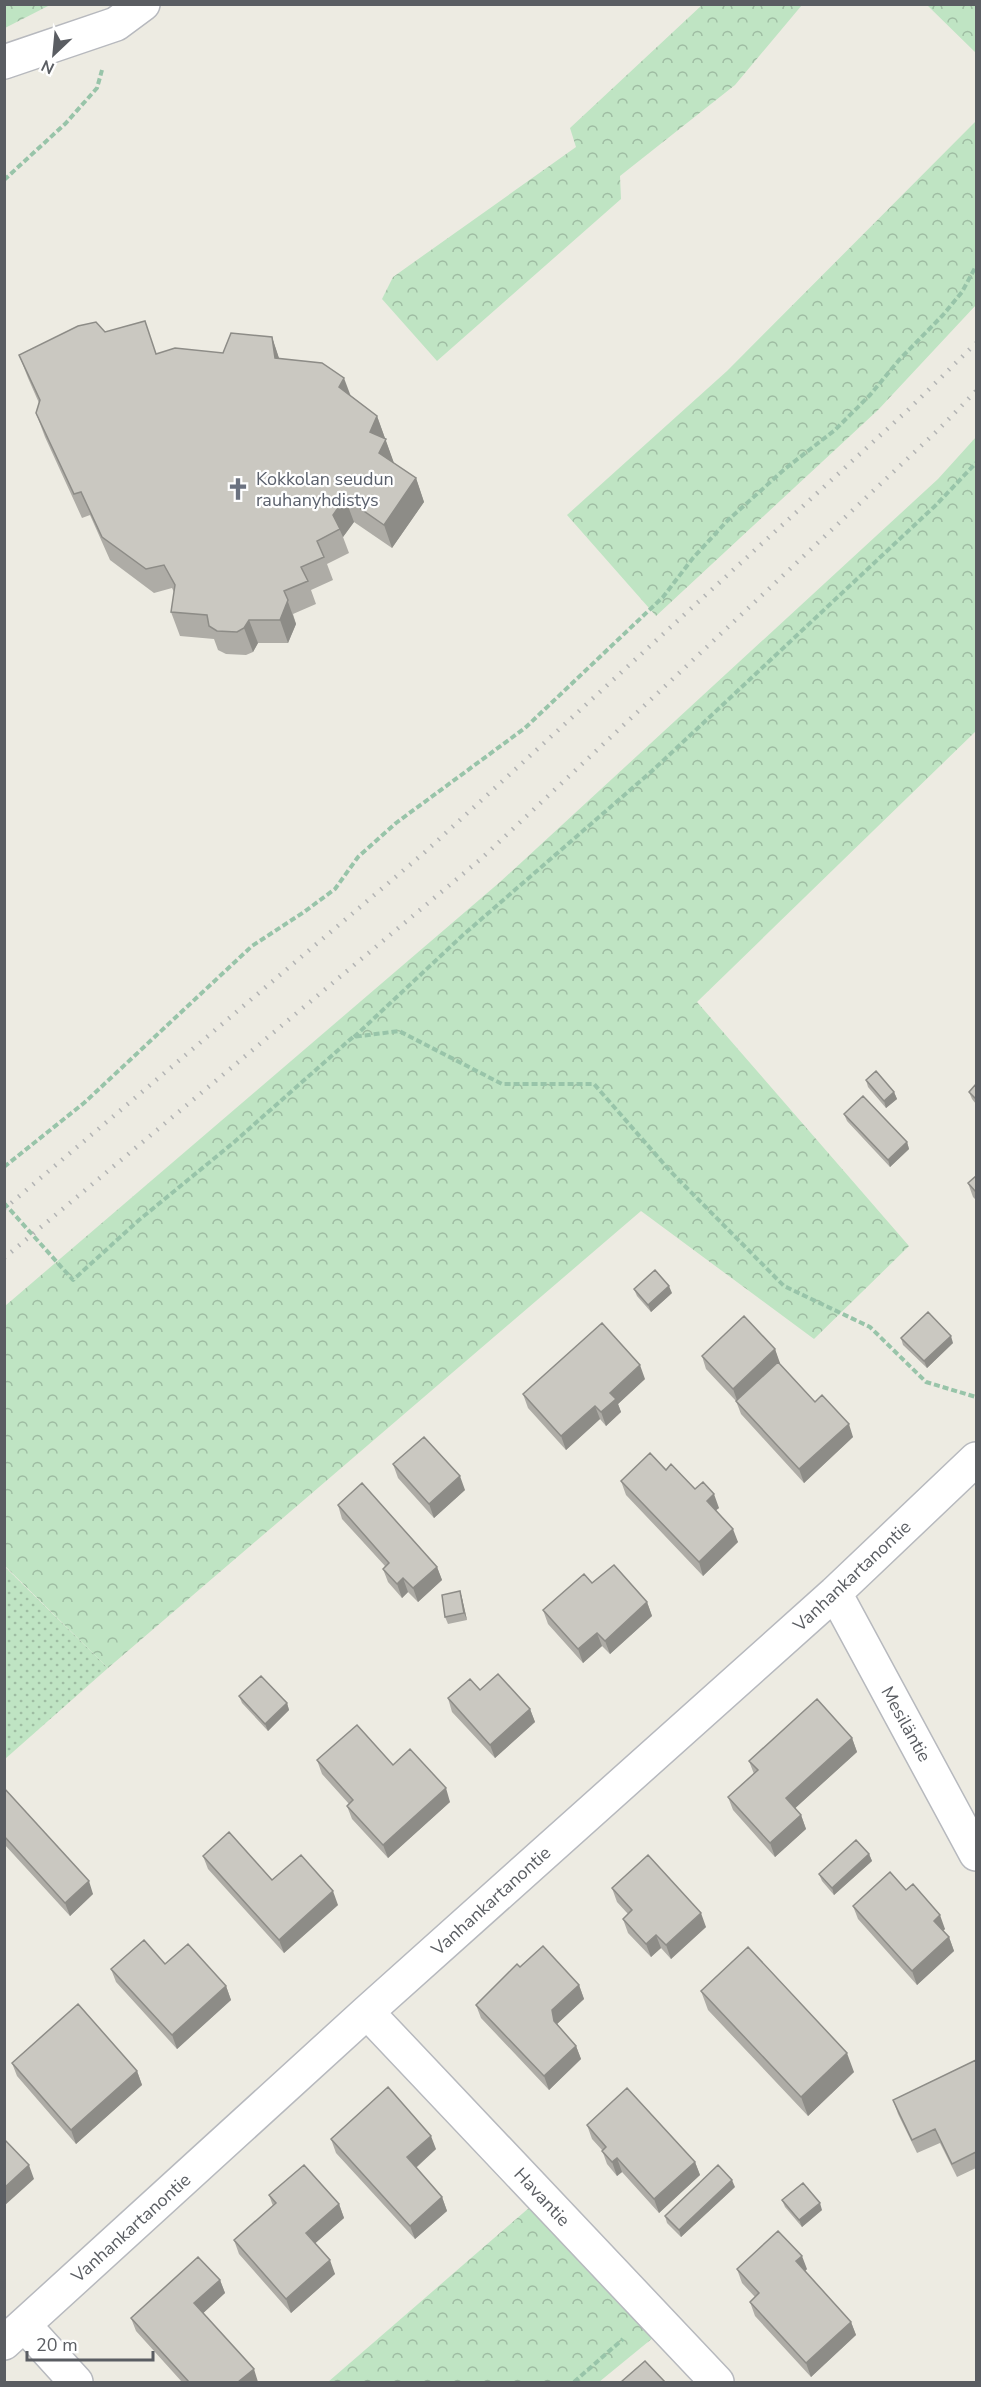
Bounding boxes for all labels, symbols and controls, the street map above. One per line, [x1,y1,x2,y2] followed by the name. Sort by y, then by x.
[24,24,84,84] north arrow
[38,54,58,79] text: N
[256,467,394,512] place label: Kokkolan seudun rauhanyhdistys
[225,476,251,502] church icon: Kokkolan seudun rauhanyhdistys
[787,1515,916,1638] street label: Vanhankartanontie
[875,1682,937,1766] street label: Mesiläntie
[425,1841,556,1962] street label: Vanhankartanontie
[509,2162,575,2232] street label: Havantie
[65,2168,196,2289] street label: Vanhankartanontie
[27,2324,153,2362] scale bar
[36,2333,78,2357] text: 20 m

